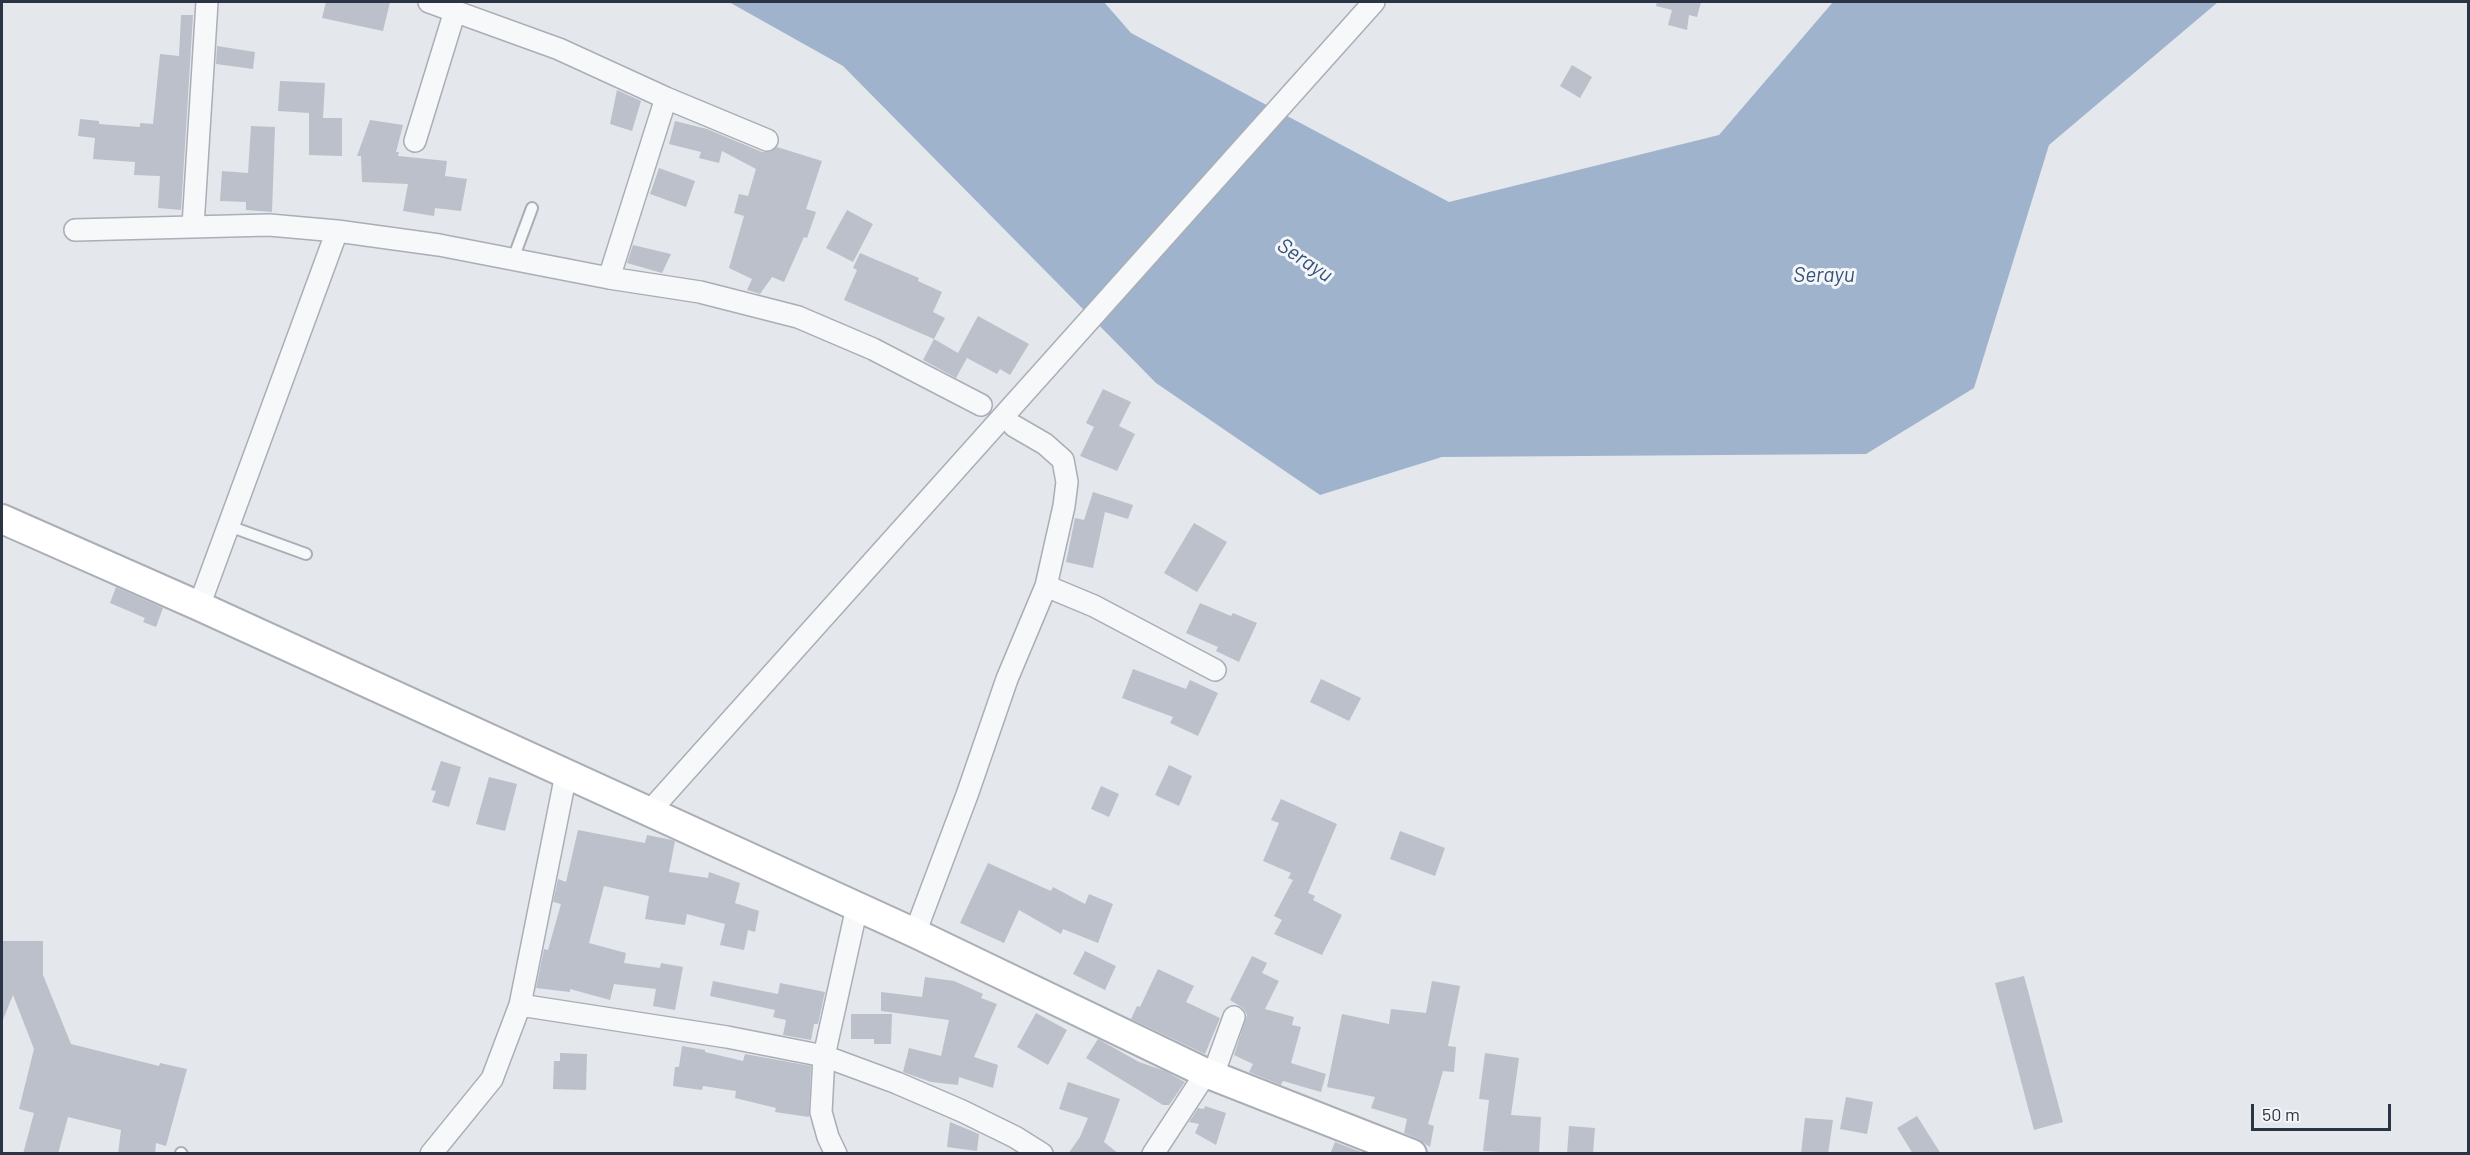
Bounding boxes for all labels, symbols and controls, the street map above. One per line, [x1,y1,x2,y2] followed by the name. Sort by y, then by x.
[1273,232,1337,288] water label: Serayu
[1793,262,1855,288] water label: Serayu
[2254,1092,2394,1130] scale bar
[2262,1103,2300,1125] text: 50 m

